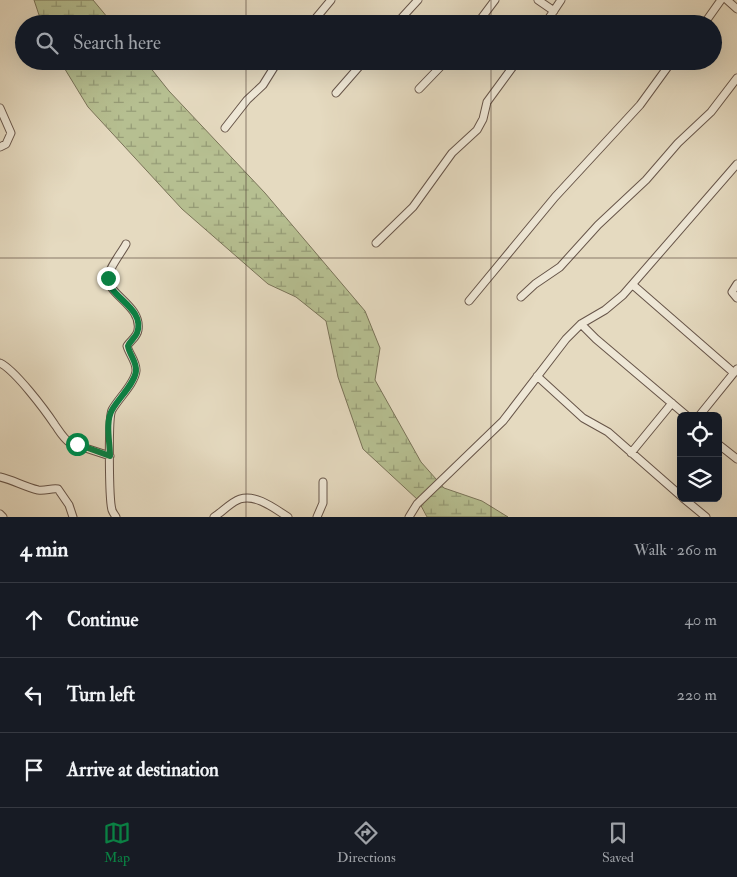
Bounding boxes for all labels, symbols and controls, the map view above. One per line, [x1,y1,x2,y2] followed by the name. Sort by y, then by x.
[15,15,722,70] search box
[33,29,61,57] icon: search
[73,31,161,55] text: Search here
[97,267,120,290] route end
[677,412,722,502] map controls
[677,412,722,457] button: locate
[66,433,89,456] route start
[677,457,722,502] button: layers
[20,536,68,563] text: 4 min
[634,540,717,560] text: Walk · 260 m
[20,606,48,634] icon: ahead
[67,608,138,632] text: Continue
[684,610,717,630] text: 40 m
[20,681,48,709] icon: left
[67,683,135,707] text: Turn left
[677,685,717,705] text: 220 m
[20,756,48,784] icon: arrive
[67,758,219,782] text: Arrive at destination
[103,819,131,866] tab: Map
[337,819,396,866] tab: Directions
[602,819,634,866] tab: Saved

